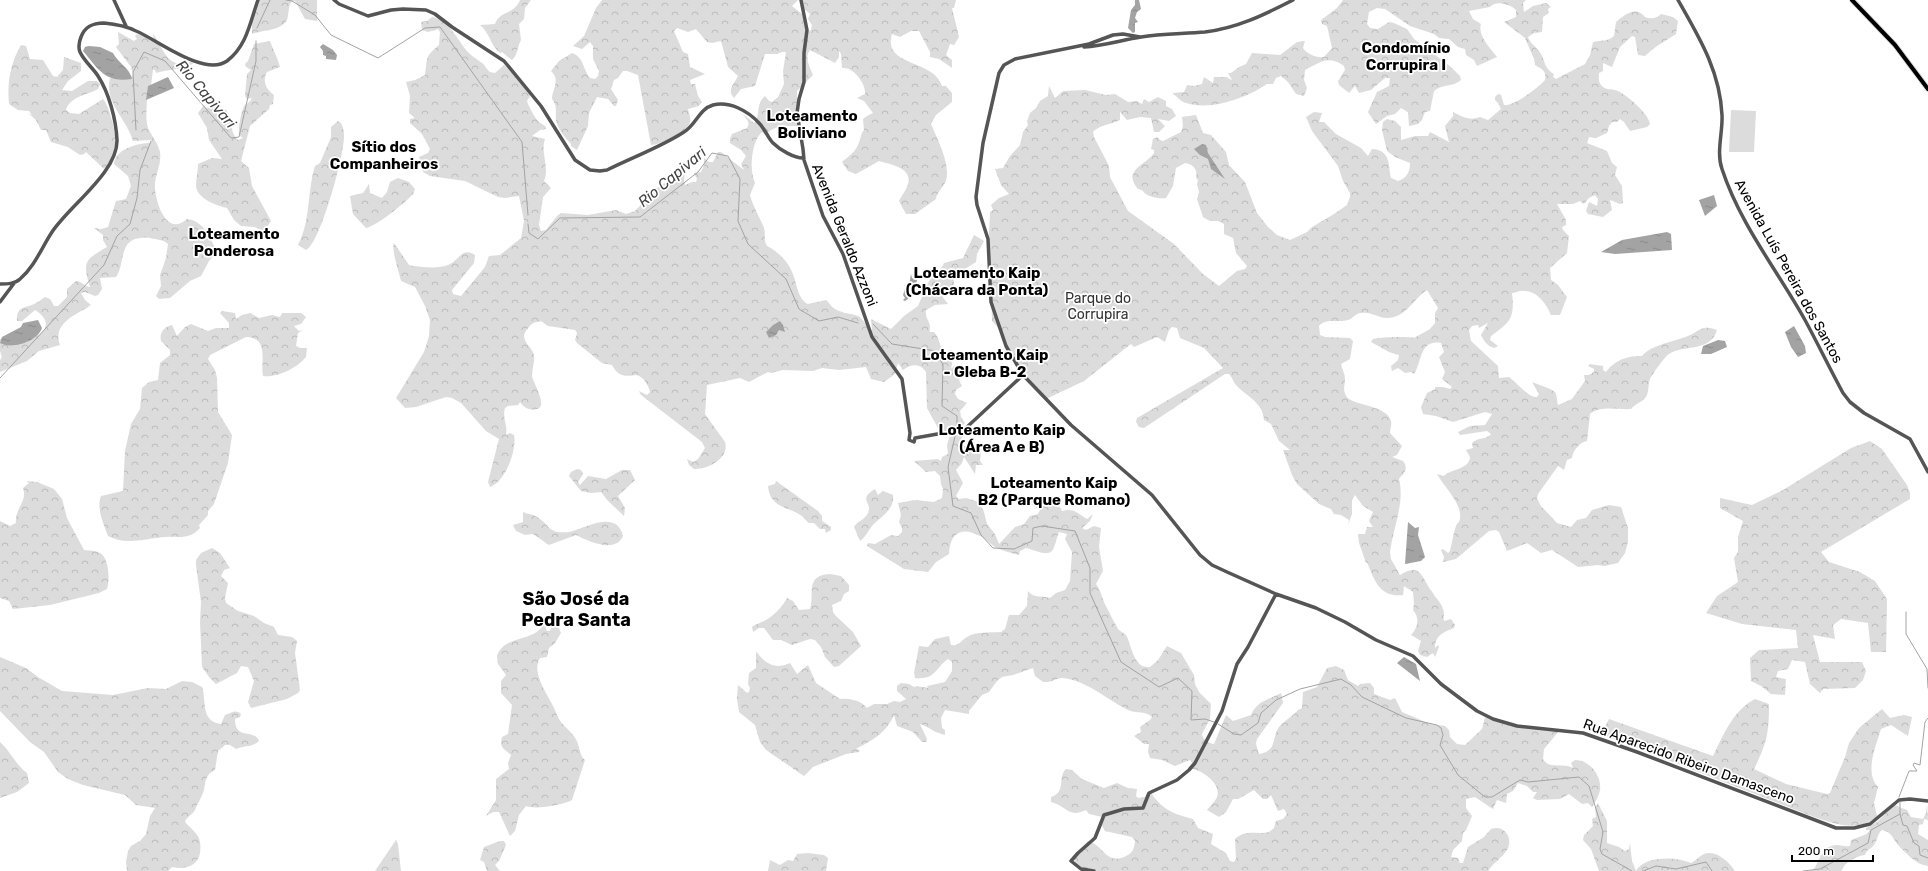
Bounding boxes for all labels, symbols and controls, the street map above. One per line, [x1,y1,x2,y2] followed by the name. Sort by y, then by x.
[1361,39,1451,74] district label: Condomínio Corrupira I
[172,56,240,132] water label: Rio Capivari
[766,107,858,142] district label: Loteamento Boliviano
[330,138,438,173] district label: Sítio dos Companheiros
[634,143,710,211] water label: Rio Capivari
[808,161,881,309] street label: Avenida Geraldo Azzoni
[1731,176,1846,366] street label: Avenida Luís Pereira dos Santos
[188,225,280,260] district label: Loteamento Ponderosa
[906,264,1048,299] district label: Loteamento Kaip (Chácara da Ponta)
[1065,290,1131,323] park label: Parque do Corrupira
[922,346,1048,381] district label: Loteamento Kaip - Gleba B-2
[939,421,1065,456] district label: Loteamento Kaip (Área A e B)
[978,474,1130,509] district label: Loteamento Kaip B2 (Parque Romano)
[521,588,631,631] district label: São José da Pedra Santa
[1581,715,1797,808] street label: Rua Aparecido Ribeiro Damasceno
[1792,837,1873,863] scale bar
[1798,844,1834,858] text: 200 m

